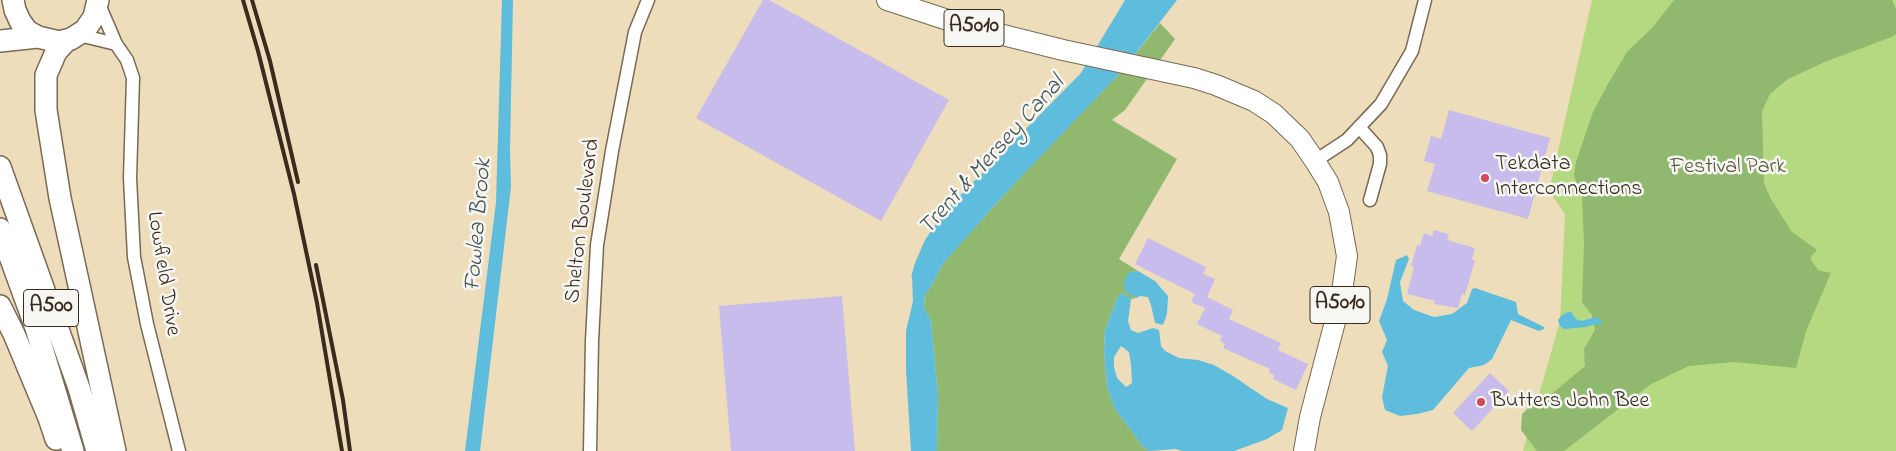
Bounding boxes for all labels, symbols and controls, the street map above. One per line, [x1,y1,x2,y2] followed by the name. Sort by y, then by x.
[944,9,1004,46] road number: A5010
[914,71,1072,243] water label: Trent & Mersey Canal
[561,137,607,305] street label: Shelton Boulevard
[1495,152,1642,204] place label: Tekdata Interconnections
[1670,155,1786,181] park label: Festival Park
[460,157,500,293] water label: Fowlea Brook
[1479,172,1491,184] marker: Tekdata Interconnections
[139,210,185,338] street label: Lowfield Drive
[1310,286,1370,324] road number: A5010
[23,290,78,326] road number: A500
[1491,389,1649,415] place label: Butters John Bee
[1475,396,1487,408] marker: Butters John Bee

